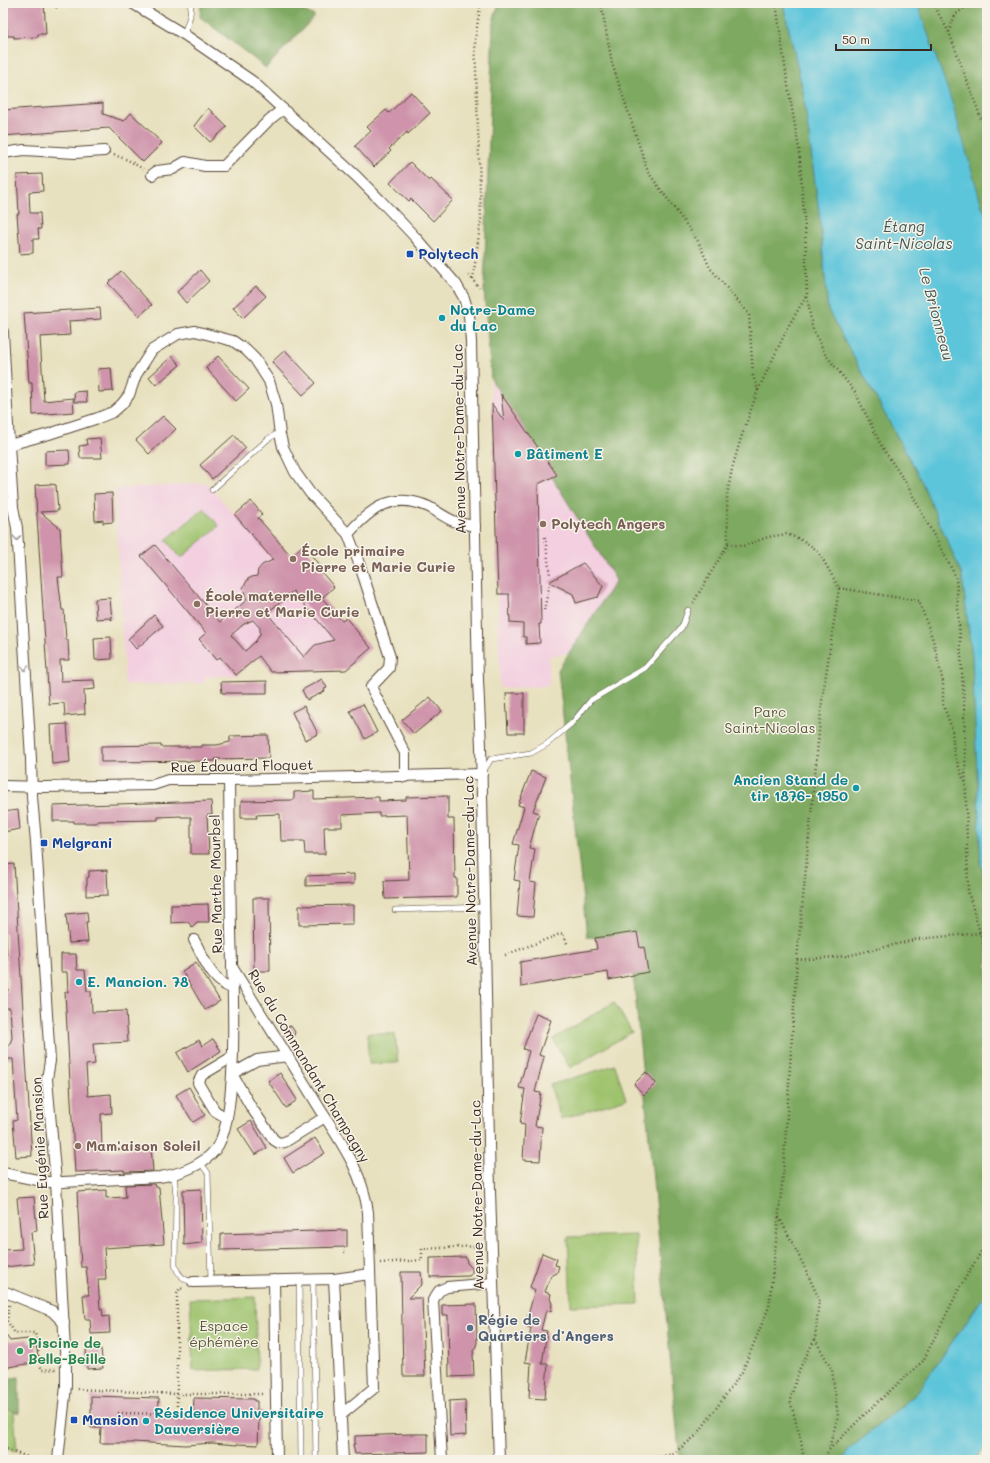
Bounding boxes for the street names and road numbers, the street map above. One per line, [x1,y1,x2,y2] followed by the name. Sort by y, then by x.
[447,344,470,534] street label: Avenue Notre-Dame-du-Lac
[170,755,314,776] street label: Rue Édouard Floquet
[458,776,481,966] street label: Avenue Notre-Dame-du-Lac
[205,814,226,954] street label: Rue Marthe Mourbel
[244,966,375,1166] street label: Rue du Commandant Champagny
[26,1077,53,1220] street label: Rue Eugénie Mansion
[465,1100,488,1290] street label: Avenue Notre-Dame-du-Lac

